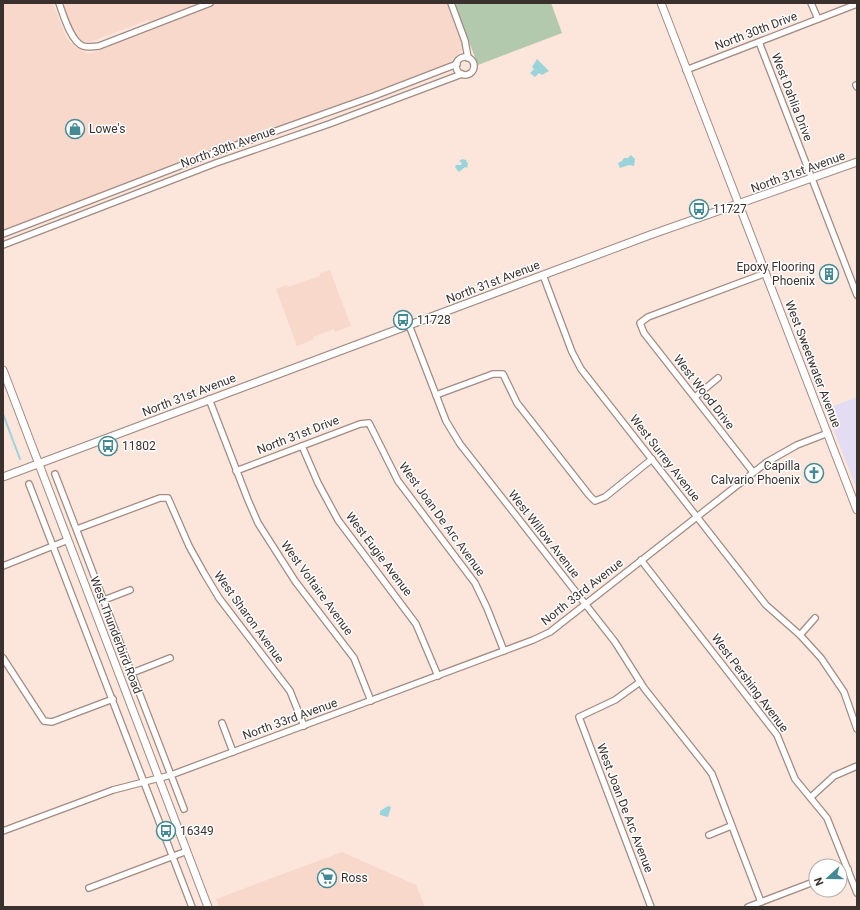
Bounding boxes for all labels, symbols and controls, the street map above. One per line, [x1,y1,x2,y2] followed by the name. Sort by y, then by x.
[713,9,799,53] street label: North 30th Drive
[769,51,815,143] street label: West Dahlia Drive
[64,118,86,140] shop icon: Lowe's
[89,122,125,136] place label: Lowe's
[179,123,277,171] street label: North 30th Avenue
[749,148,847,196] street label: North 31st Avenue
[688,198,710,220] bus stop icon: 11727
[713,202,747,216] place label: 11727
[444,258,542,306] street label: North 31st Avenue
[737,260,815,288] place label: Epoxy Flooring Phoenix
[818,263,840,285] building icon: Epoxy Flooring Phoenix
[782,299,844,429] street label: West Sweetwater Avenue
[392,309,414,331] bus stop icon: 11728
[417,313,451,327] place label: 11728
[671,352,737,432] street label: West Wood Drive
[140,371,238,419] street label: North 31st Avenue
[627,412,703,504] street label: West Surrey Avenue
[255,413,341,457] street label: North 31st Drive
[97,435,119,457] bus stop icon: 11802
[122,439,156,453] place label: 11802
[396,459,488,579] street label: West Joan De Arc Avenue
[711,459,800,487] place label: Capilla Calvario Phoenix
[803,462,825,484] church icon: Capilla Calvario Phoenix
[505,487,583,581] street label: West Willow Avenue
[343,509,415,599] street label: West Eugie Avenue
[278,538,356,638] street label: West Voltaire Avenue
[538,556,626,628] street label: North 33rd Avenue
[211,568,287,666] street label: West Sharon Avenue
[87,574,145,696] street label: West Thunderbird Road
[709,631,791,735] street label: West Pershing Avenue
[241,695,339,743] street label: North 33rd Avenue
[594,742,656,874] street label: West Joan De Arc Avenue
[155,820,177,842] bus stop icon: 16349
[180,824,214,838] place label: 16349
[808,858,848,898] north arrow
[316,867,338,889] supermarket icon: Ross
[341,871,368,885] place label: Ross
[812,875,827,887] text: N

